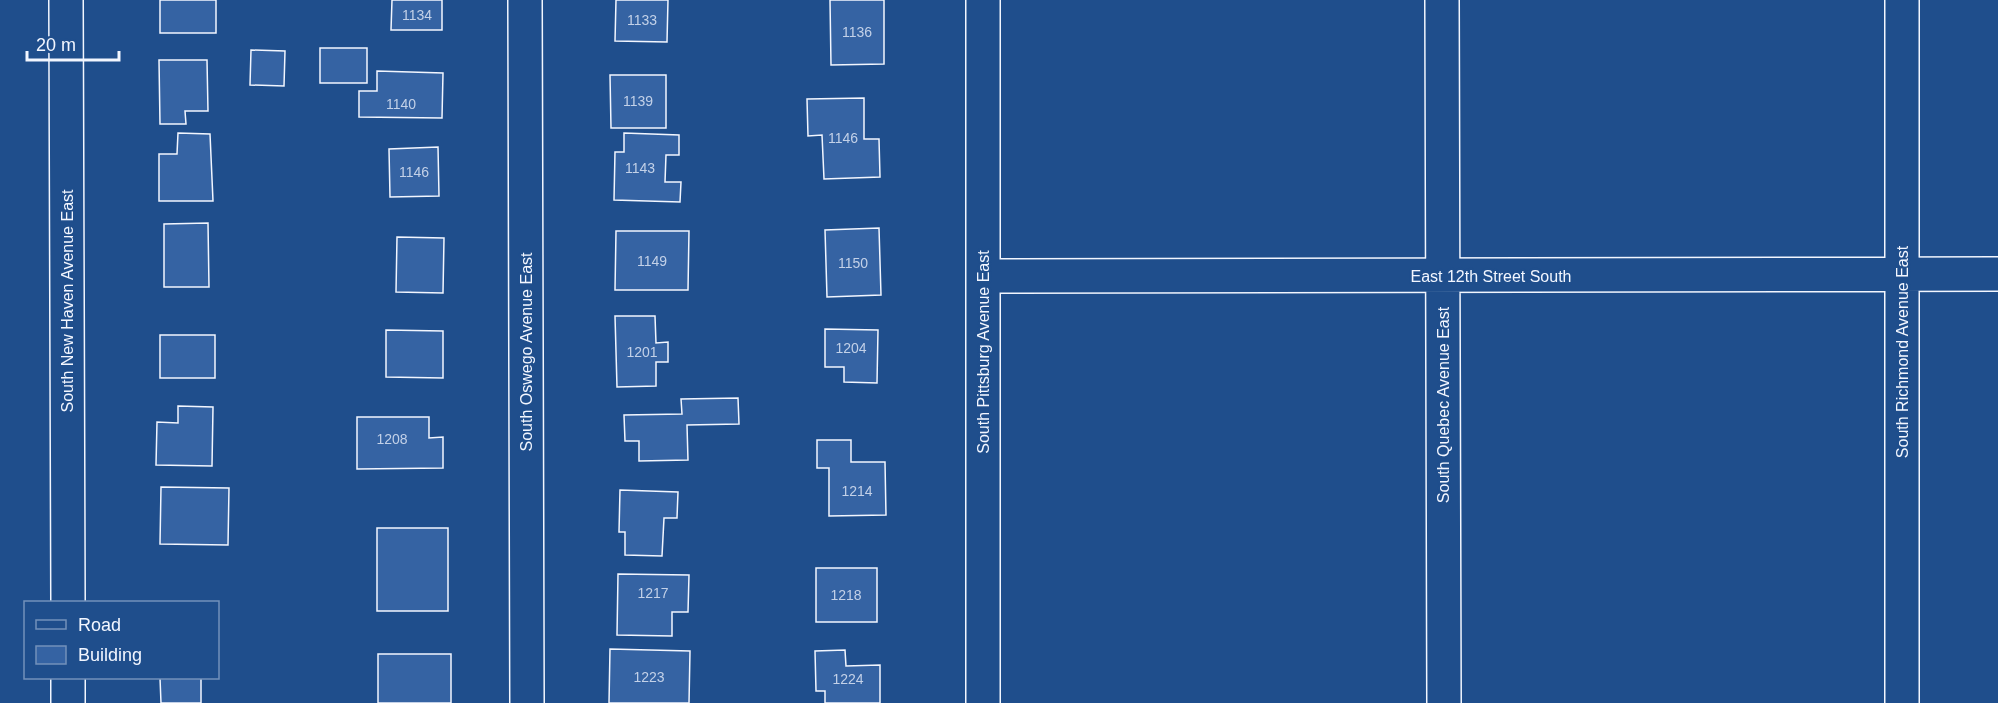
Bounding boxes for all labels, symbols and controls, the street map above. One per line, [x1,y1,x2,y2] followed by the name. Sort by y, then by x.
[402,7,432,23] house number: 1134
[627,12,657,28] house number: 1133
[27,24,118,62] scale bar
[842,24,872,40] house number: 1136
[36,35,76,55] text: 20 m
[623,93,653,109] house number: 1139
[386,96,416,112] house number: 1140
[828,130,858,146] house number: 1146
[625,160,655,176] house number: 1143
[399,164,429,180] house number: 1146
[59,189,76,412] street label: South New Haven Avenue East
[1894,245,1911,458] street label: South Richmond Avenue East
[975,250,992,454] street label: South Pittsburg Avenue East
[518,252,535,451] street label: South Oswego Avenue East
[637,253,667,269] house number: 1149
[838,255,868,271] house number: 1150
[1411,268,1572,285] street label: East 12th Street South
[1435,306,1452,503] street label: South Quebec Avenue East
[835,340,867,356] house number: 1204
[626,344,658,360] house number: 1201
[376,431,408,447] house number: 1208
[841,483,873,499] house number: 1214
[637,585,669,601] house number: 1217
[830,587,862,603] house number: 1218
[24,601,219,679] legend
[78,615,121,635] text: Road
[78,645,142,665] text: Building
[633,669,665,685] house number: 1223
[832,671,864,687] house number: 1224

